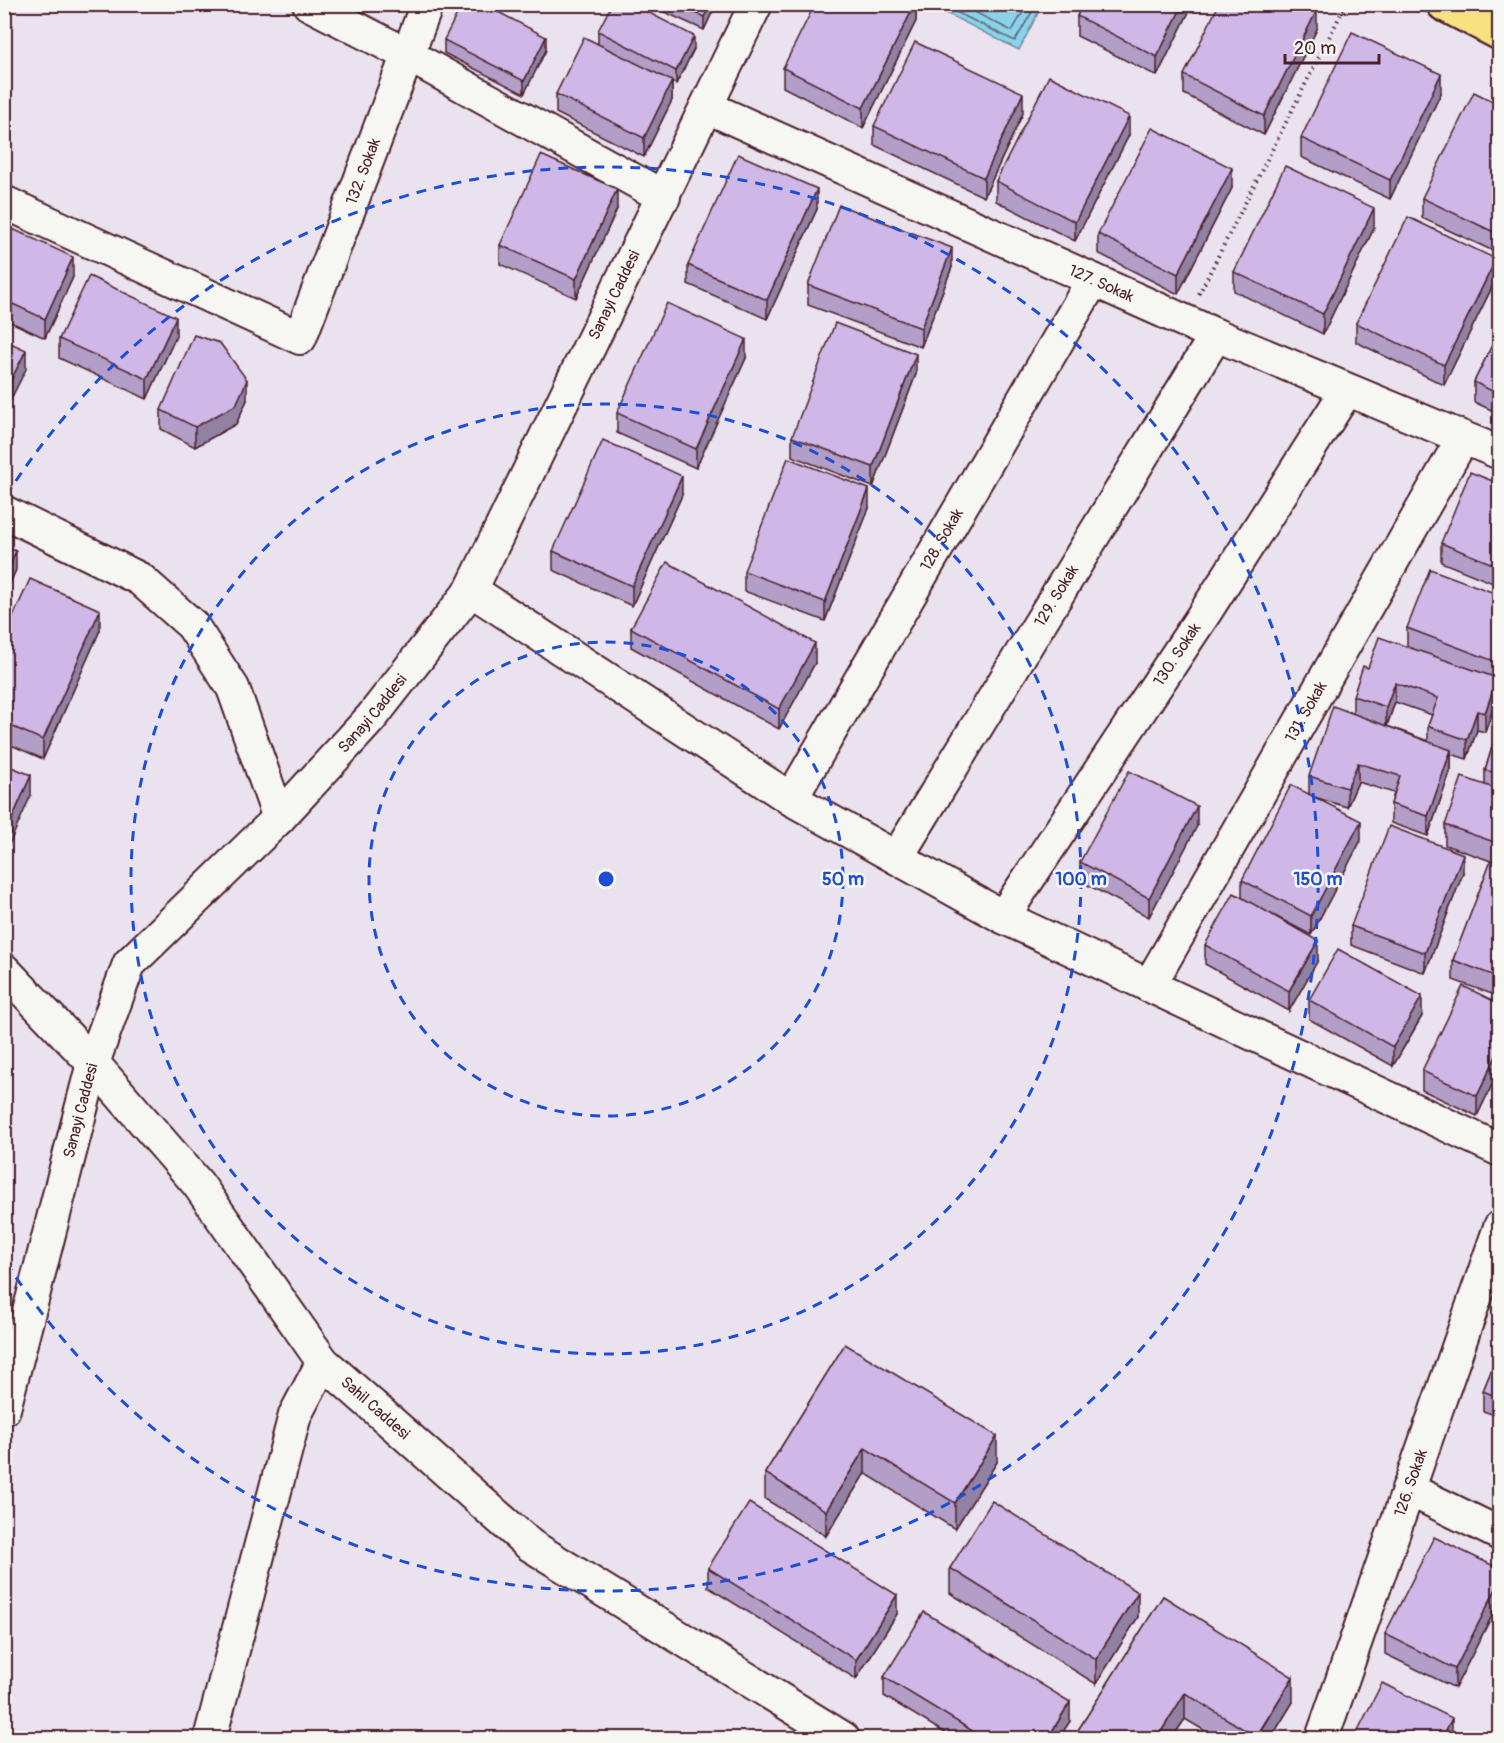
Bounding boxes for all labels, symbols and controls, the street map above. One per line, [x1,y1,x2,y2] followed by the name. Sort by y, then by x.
[1285,27,1380,65] scale bar
[1294,37,1336,60] text: 20 m
[342,135,385,208] street label: 132. Sokak
[584,247,645,343] street label: Sanayi Caddesi
[1065,260,1137,307] street label: 127. Sokak
[916,505,968,575] street label: 128. Sokak
[1030,561,1083,631] street label: 129. Sokak
[1149,619,1206,690] street label: 130. Sokak
[334,670,411,757] street label: Sanayi Caddesi
[1281,677,1332,746] street label: 131. Sokak
[822,868,864,891] text: 50 m
[1055,868,1107,891] text: 100 m
[1294,868,1343,891] text: 150 m
[596,869,616,889] centre of rings
[59,1061,103,1160] street label: Sanayi Caddesi
[336,1372,414,1444] street label: Sahil Caddesi
[1390,1446,1432,1520] street label: 126. Sokak

